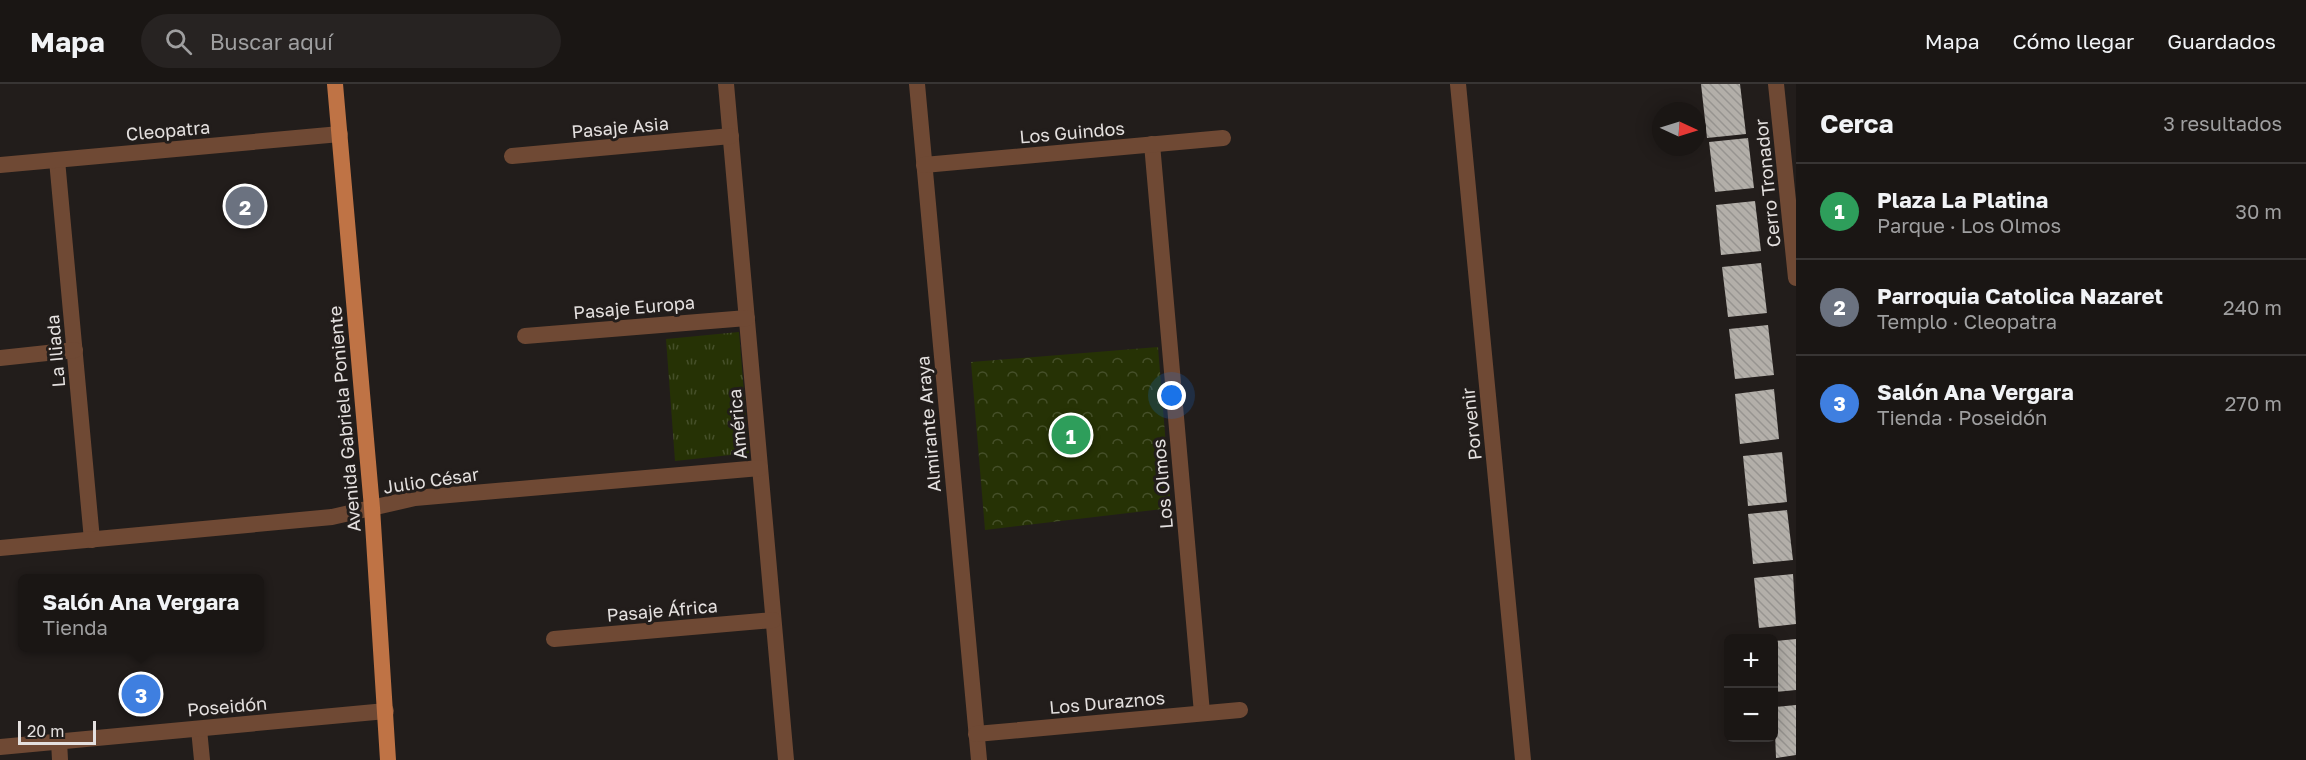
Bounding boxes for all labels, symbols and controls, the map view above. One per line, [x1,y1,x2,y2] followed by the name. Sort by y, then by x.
[141,14,561,68] search box
[30,25,105,58] text: Mapa
[162,25,195,58] icon: search
[210,28,333,55] text: Buscar aquí
[1925,28,1980,54] text: Mapa
[2013,28,2134,54] text: Cómo llegar
[2167,28,2276,54] text: Guardados
[1652,102,1706,156] north arrow
[1820,108,1894,139] text: Cerca
[2163,111,2282,135] text: 3 resultados
[570,112,670,142] street label: Pasaje Asia
[125,115,211,145] street label: Cleopatra
[1018,116,1126,148] street label: Los Guindos
[1749,118,1785,248] street label: Cerro Tronador
[226,184,264,228] pin: 2
[1877,186,2048,213] text: Plaza La Platina
[1834,199,1845,223] text: 1
[2235,199,2282,223] text: 30 m
[1877,213,2061,237] text: Parque · Los Olmos
[1877,282,2163,309] text: Parroquia Catolica Nazaret
[572,291,696,323] street label: Pasaje Europa
[1833,295,1846,319] text: 2
[2223,295,2282,319] text: 240 m
[323,305,365,533] street label: Avenida Gabriela Poniente
[1877,309,2057,333] text: Templo · Cleopatra
[41,314,69,388] street label: La Iliada
[911,355,945,493] street label: Almirante Araya
[1877,378,2074,405] text: Salón Ana Vergara
[1157,381,1186,410] your location
[1456,387,1486,461] street label: Porvenir
[723,388,751,460] street label: América
[1833,391,1846,415] text: 3
[2225,391,2282,415] text: 270 m
[1877,405,2047,429] text: Tienda · Poseidón
[1052,412,1090,458] pin: 1
[1147,438,1177,530] street label: Los Olmos
[382,462,480,498] street label: Julio César
[18,574,264,652] popup
[43,588,239,615] text: Salón Ana Vergara
[606,594,718,626] street label: Pasaje África
[43,615,108,639] text: Tienda
[1724,634,1778,742] map controls
[1724,634,1778,688] button: +
[122,672,160,716] pin: 3
[1048,686,1166,718] street label: Los Duraznos
[1724,688,1778,742] button: −
[186,692,268,720] street label: Poseidón
[18,718,96,746] scale bar
[27,721,64,741] text: 20 m

